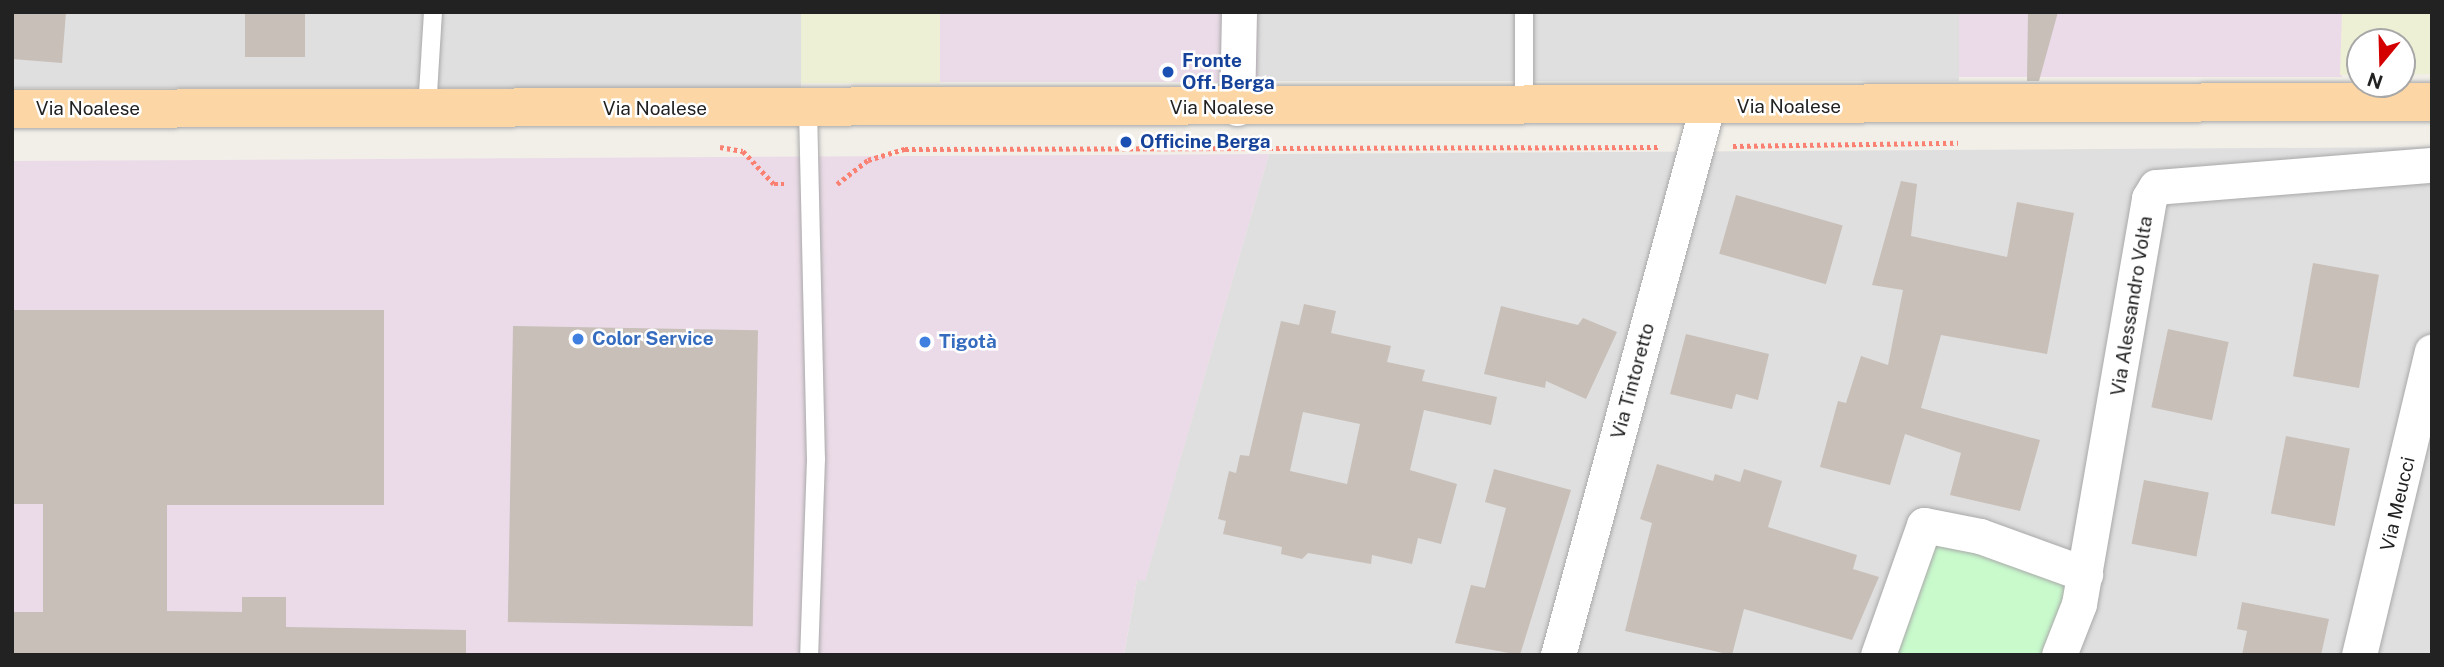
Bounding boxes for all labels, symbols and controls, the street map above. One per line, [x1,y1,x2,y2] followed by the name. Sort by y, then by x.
[2346,28,2416,98] north arrow
[1182,50,1275,94] place label: Fronte Off. Berga
[1160,64,1176,80] marker: Fronte Off. Berga
[2364,68,2385,94] text: N
[1737,96,1841,118] street label: Via Noalese
[1170,97,1274,119] street label: Via Noalese
[36,98,140,120] street label: Via Noalese
[603,98,707,120] street label: Via Noalese
[1140,131,1271,153] place label: Officine Berga
[1118,134,1134,150] marker: Officine Berga
[2106,214,2158,398] street label: Via Alessandro Volta
[1607,321,1659,441] street label: Via Tintoretto
[592,328,714,350] place label: Color Service
[570,331,586,347] marker: Color Service
[939,331,997,353] place label: Tigotà
[917,334,933,350] marker: Tigotà
[2376,455,2420,553] street label: Via Meucci

